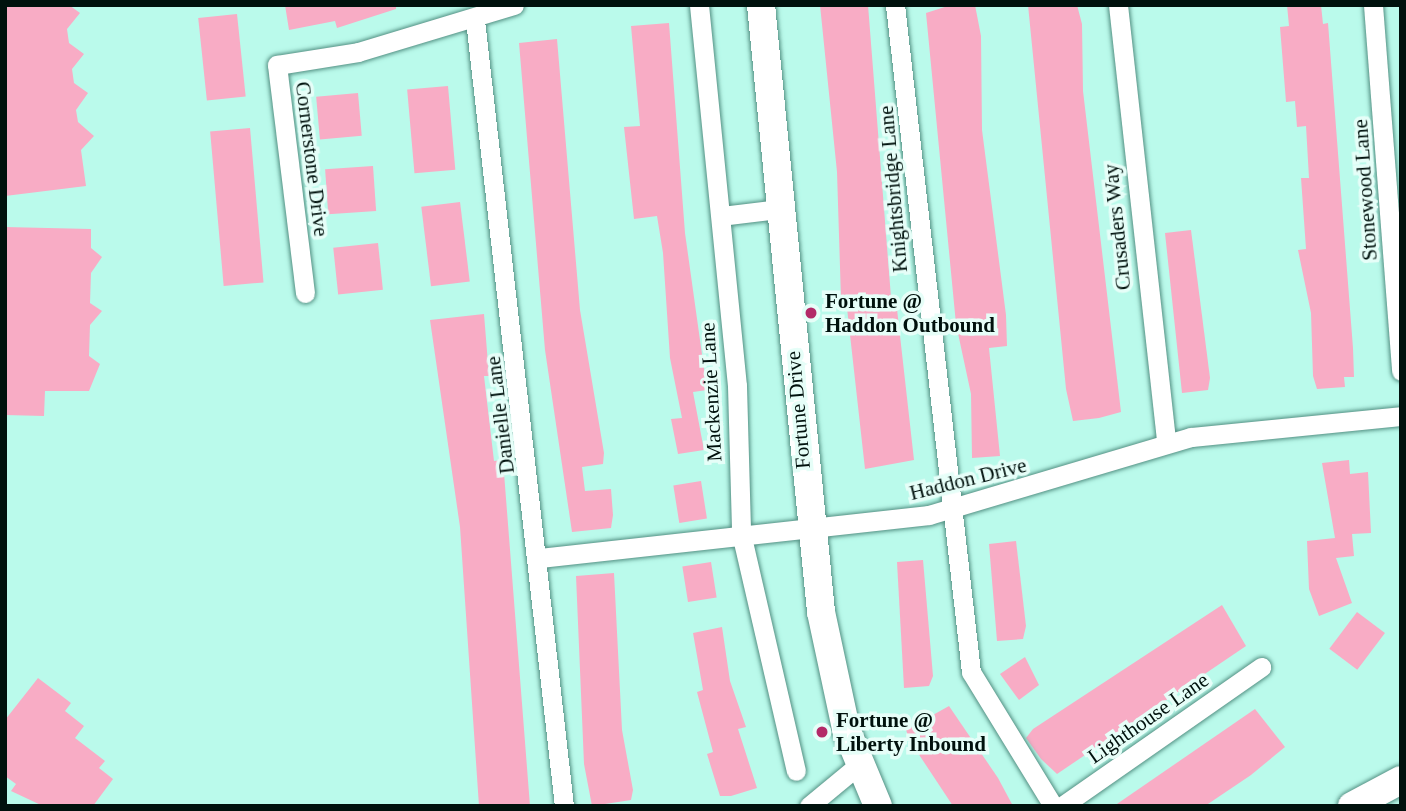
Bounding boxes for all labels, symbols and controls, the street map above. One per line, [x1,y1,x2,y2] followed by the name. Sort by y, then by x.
[290,80,334,238] street label: Cornerstone Drive
[873,105,913,273] street label: Knightsbridge Lane
[1347,118,1383,262] street label: Stonewood Lane
[1098,162,1136,292] street label: Crusaders Way
[825,288,995,338] place label: Fortune @ Haddon Outbound
[803,305,819,321] marker: Fortune @ Haddon Outbound
[695,322,727,462] street label: Mackenzie Lane
[780,350,816,470] street label: Fortune Drive
[480,355,520,475] street label: Danielle Lane
[907,452,1029,506] street label: Haddon Drive
[1083,667,1213,769] street label: Lighthouse Lane
[836,707,986,757] place label: Fortune @ Liberty Inbound
[814,724,830,740] marker: Fortune @ Liberty Inbound

